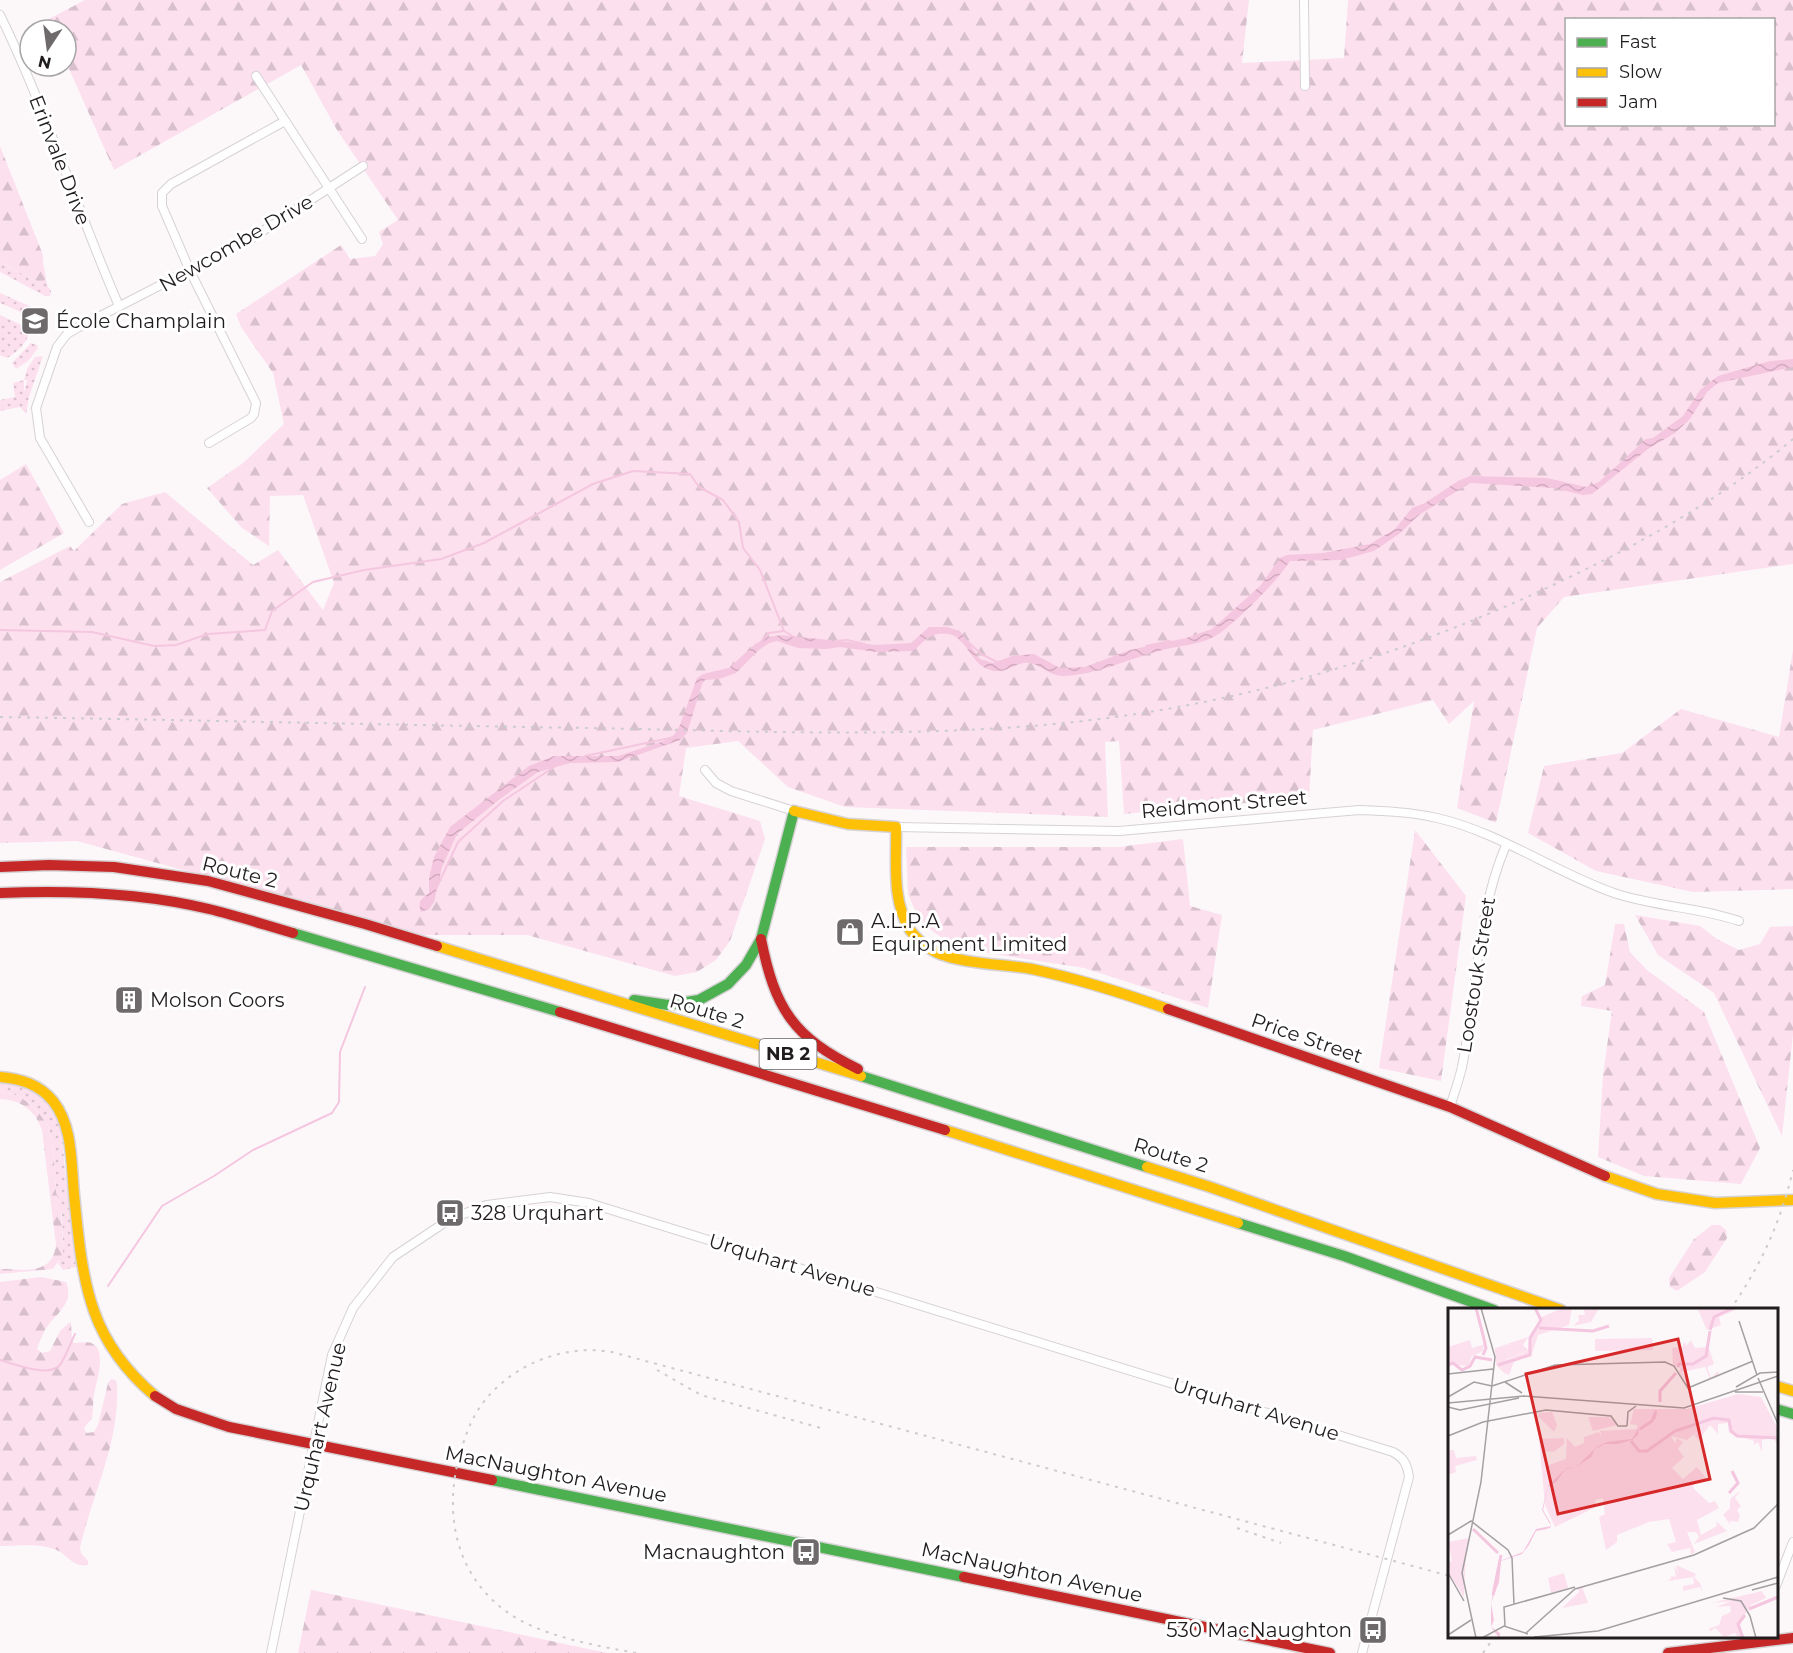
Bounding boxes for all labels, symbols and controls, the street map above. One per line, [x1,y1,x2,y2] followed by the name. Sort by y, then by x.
[18,18,78,78] north arrow
[1565,18,1775,126] legend
[1619,31,1657,53] text: Fast
[36,51,53,73] text: N
[1619,61,1662,83] text: Slow
[1618,91,1658,113] text: Jam
[24,92,96,228] street label: Erinvale Drive
[155,189,317,297] street label: Newcombe Drive
[19,305,51,337] school or university icon: École Champlain
[56,309,226,333] place label: École Champlain
[1140,785,1308,823] street label: Reidmont Street
[200,851,280,893] street label: Route 2
[1452,895,1500,1055] street label: Loostouk Street
[871,909,1067,956] place label: A.L.P.A Equipment Limited
[834,916,866,948] shop icon: A.L.P.A Equipment Limited
[113,984,145,1016] building icon: Molson Coors
[150,988,285,1012] place label: Molson Coors
[667,988,747,1034] street label: Route 2
[1248,1008,1366,1068] street label: Price Street
[760,1039,816,1069] road number: NB 2
[1131,1132,1211,1178] street label: Route 2
[434,1197,466,1229] bus stop icon: 328 Urquhart
[471,1201,604,1225] place label: 328 Urquhart
[706,1228,878,1302] street label: Urquhart Avenue
[1448,1308,1778,1638] inset map
[289,1340,351,1514] street label: Urquhart Avenue
[1170,1372,1342,1446] street label: Urquhart Avenue
[443,1441,669,1507] street label: MacNaughton Avenue
[790,1536,822,1568] bus stop icon: Macnaughton
[919,1537,1145,1607] street label: MacNaughton Avenue
[643,1540,785,1564] place label: Macnaughton
[1357,1614,1389,1646] bus stop icon: 530 MacNaughton
[1166,1618,1352,1642] place label: 530 MacNaughton

